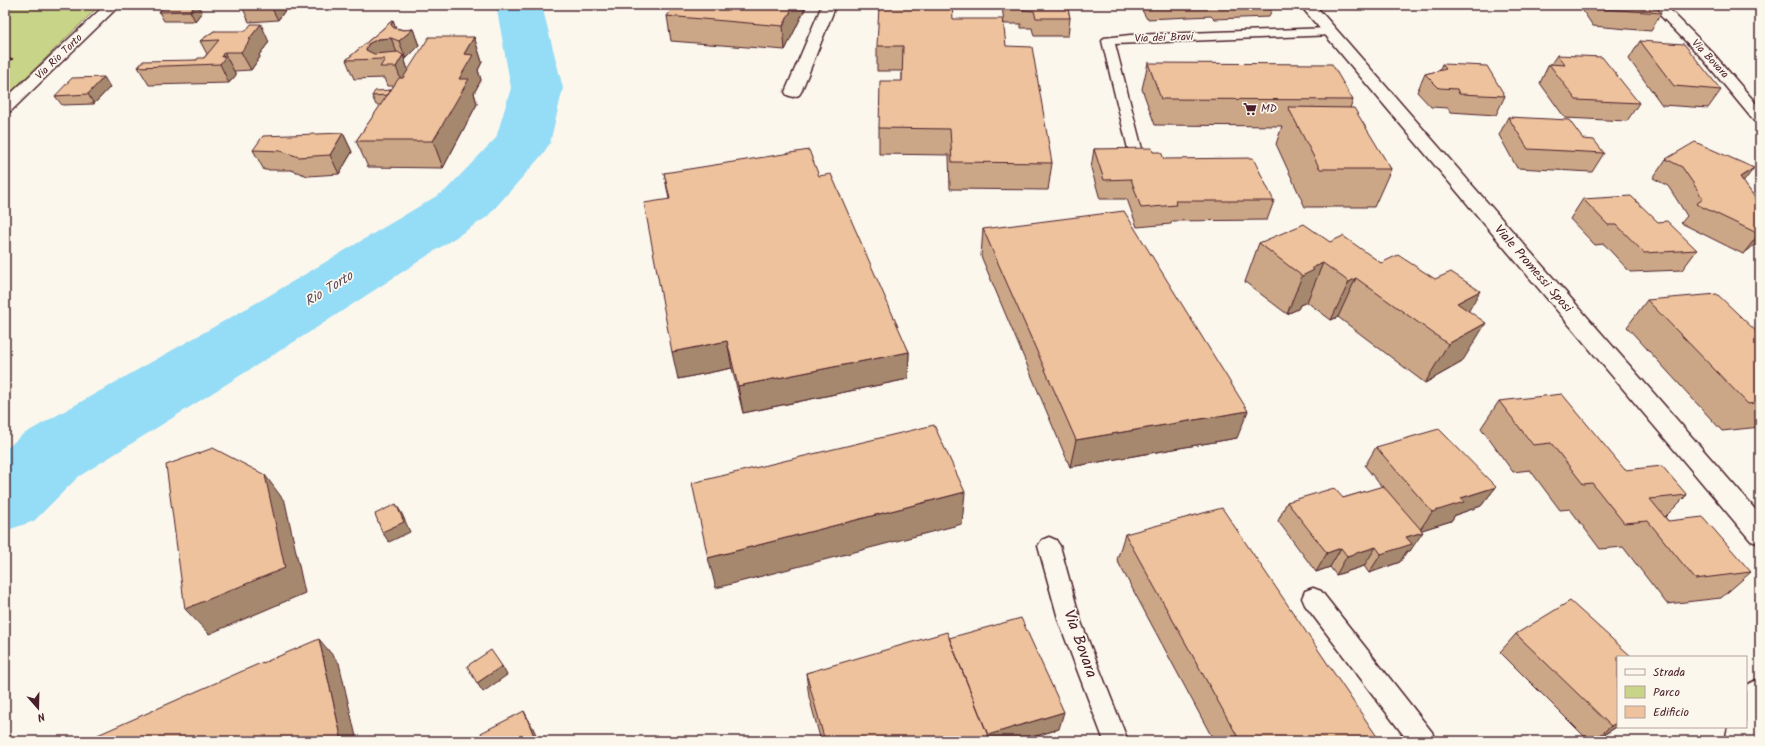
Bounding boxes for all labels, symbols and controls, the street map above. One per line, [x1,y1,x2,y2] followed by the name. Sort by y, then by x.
[1134,28,1194,48] street label: Via dei Bravi
[31,30,87,84] street label: Via Rio Torto
[1687,35,1733,83] street label: Via Bovara
[1261,100,1277,118] place label: MD
[1242,101,1258,117] supermarket icon: MD
[1489,220,1578,318] street label: Viale Promessi Sposi
[300,265,359,313] water label: Rio Torto
[1056,606,1104,682] street label: Via Bovara
[1617,656,1747,728] legend
[1653,663,1686,682] text: Strada
[1653,683,1680,702] text: Parco
[18,688,58,728] north arrow
[1653,703,1689,722] text: Edificio
[35,707,47,726] text: N

